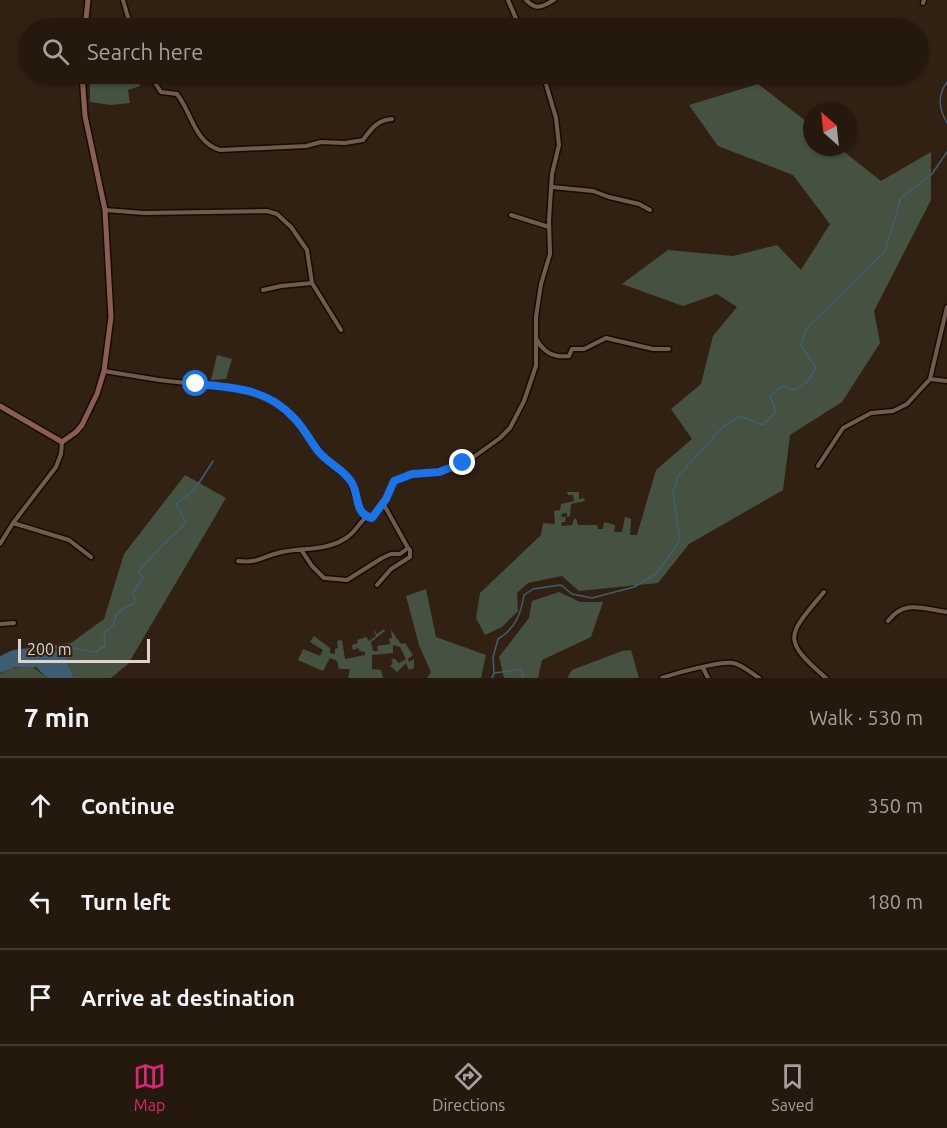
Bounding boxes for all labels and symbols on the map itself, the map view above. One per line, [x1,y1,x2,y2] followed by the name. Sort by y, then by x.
[803,102,857,156] north arrow
[182,370,208,396] route start
[449,449,475,475] route end
[18,636,150,664] scale bar

